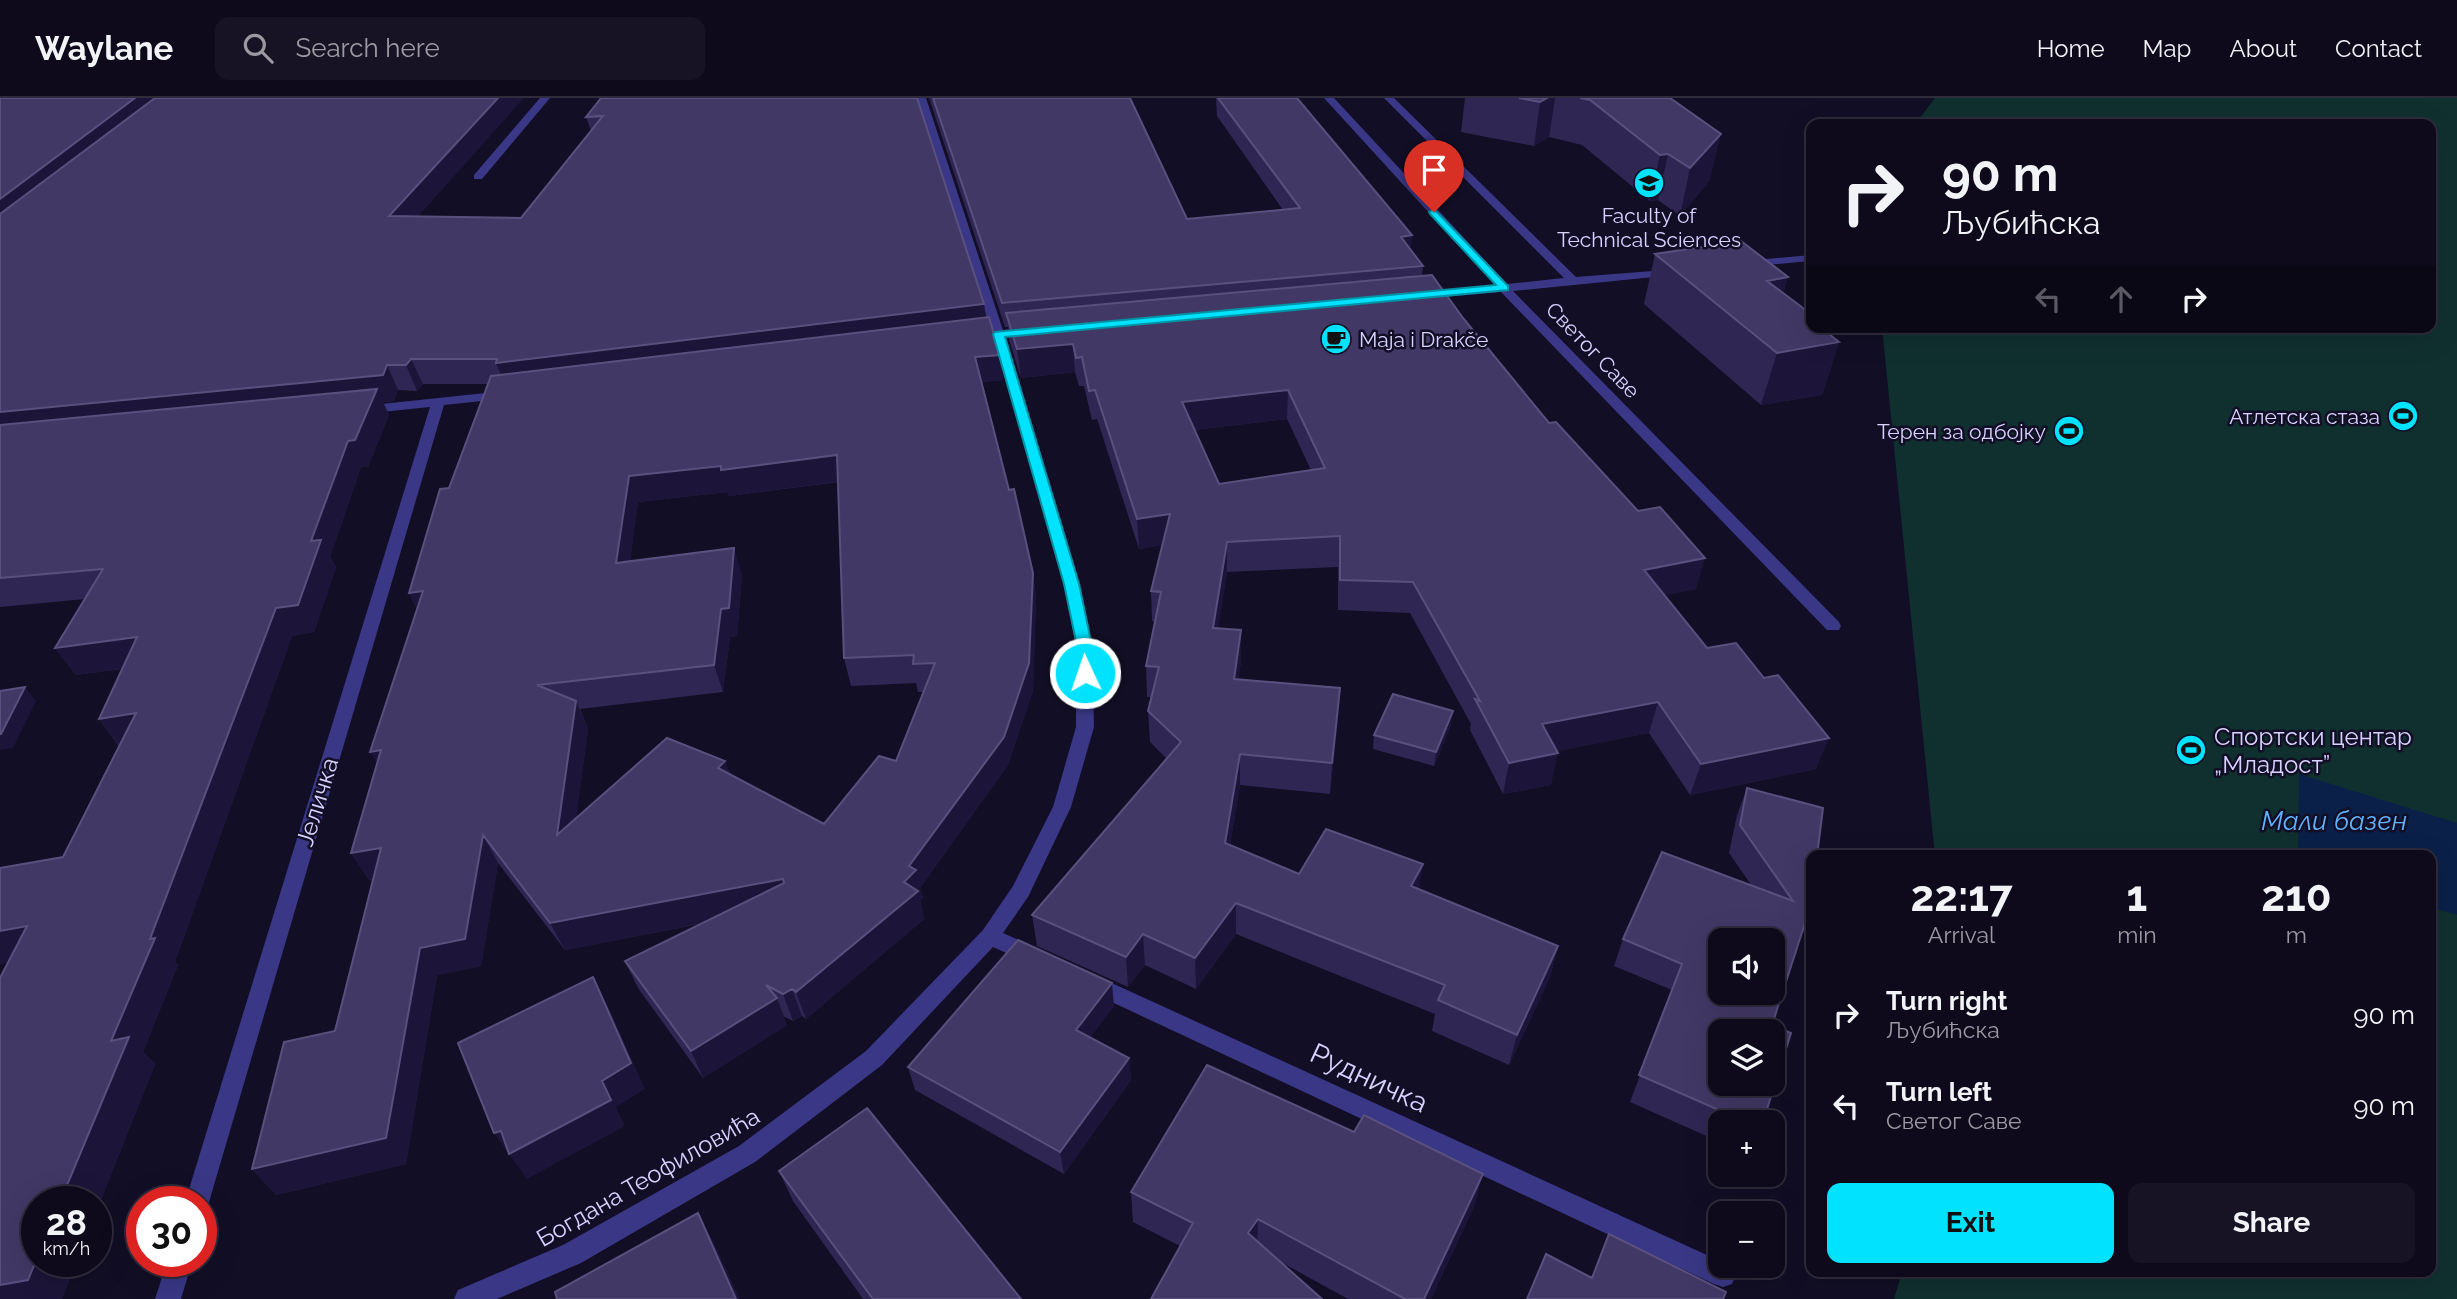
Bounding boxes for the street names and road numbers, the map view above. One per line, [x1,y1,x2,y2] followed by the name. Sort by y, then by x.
[1541,297,1645,403] street label: Светог Саве
[290,754,344,850] street label: Јеличка
[1305,1036,1433,1120] street label: Рудничка
[531,1101,765,1253] street label: Богдана Теофиловића

